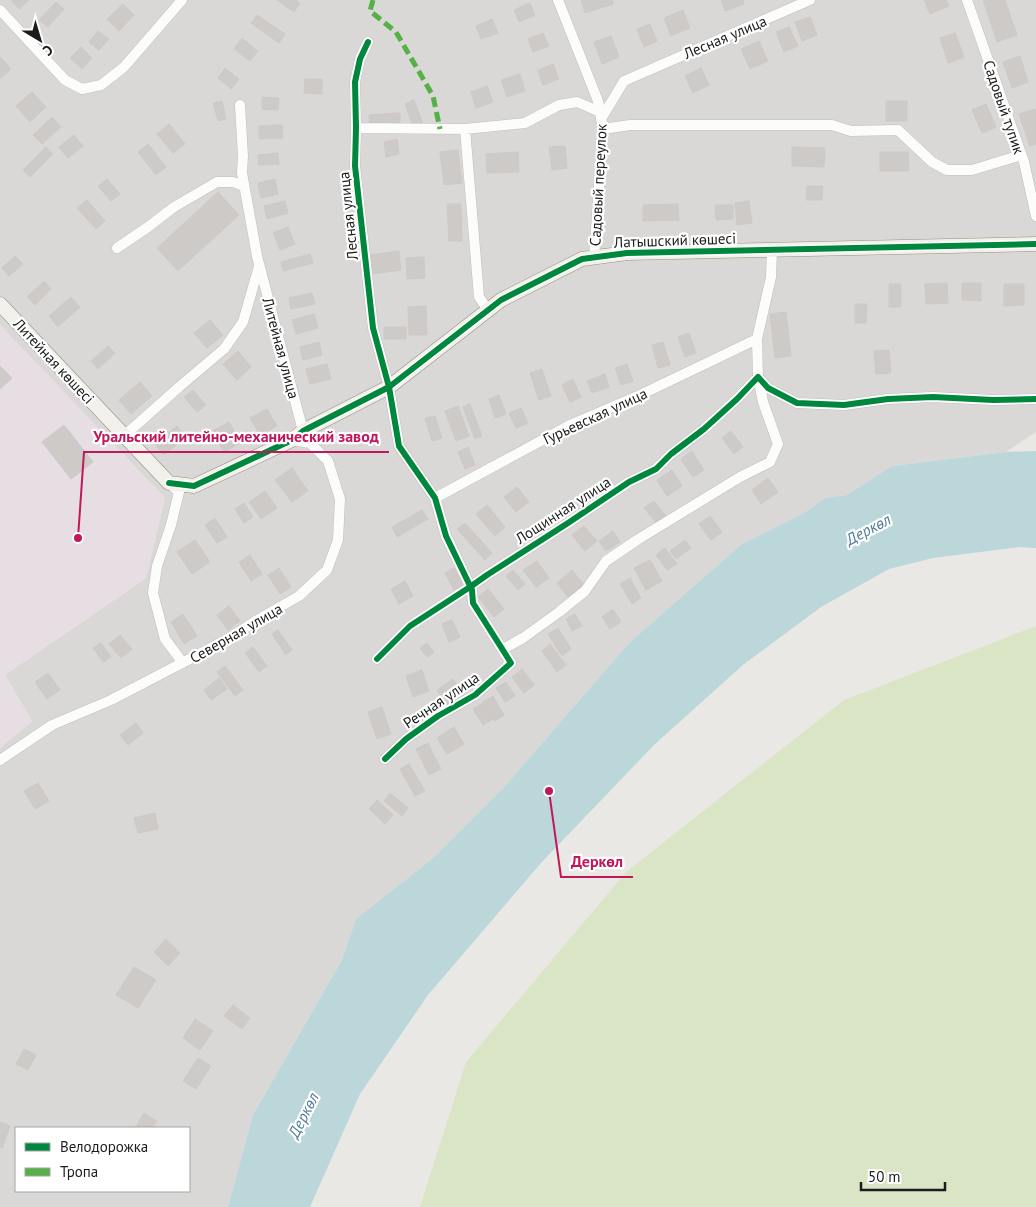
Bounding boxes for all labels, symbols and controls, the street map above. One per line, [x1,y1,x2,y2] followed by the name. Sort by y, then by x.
[680,11,769,63] street label: Лесная улица
[15,15,65,65] north arrow
[39,41,57,60] text: С
[979,58,1029,157] street label: Садовый тупик
[585,123,611,247] street label: Садовый переулок
[334,171,362,262] street label: Лесная улица
[613,228,736,252] street label: Латышский көшесі
[258,294,304,401] street label: Литейная улица
[9,314,98,408] street label: Литейная көшесі
[540,384,650,448] street label: Гурьевская улица
[84,421,389,452] callout: Уральский литейно-механический завод
[92,426,379,446] text: Уральский литейно-механический завод
[511,472,614,548] street label: Лощинная улица
[840,509,894,550] water label: Деркөл
[186,599,286,667] street label: Северная улица
[399,668,483,732] street label: Речная улица
[561,846,633,877] callout: Деркөл
[571,851,623,871] text: Деркөл
[282,1089,323,1143] water label: Деркөл
[15,1127,190,1192] legend
[60,1137,148,1156] text: Велодорожка
[861,1160,945,1192] scale bar
[60,1162,98,1181] text: Тропа
[868,1167,901,1186] text: 50 m

